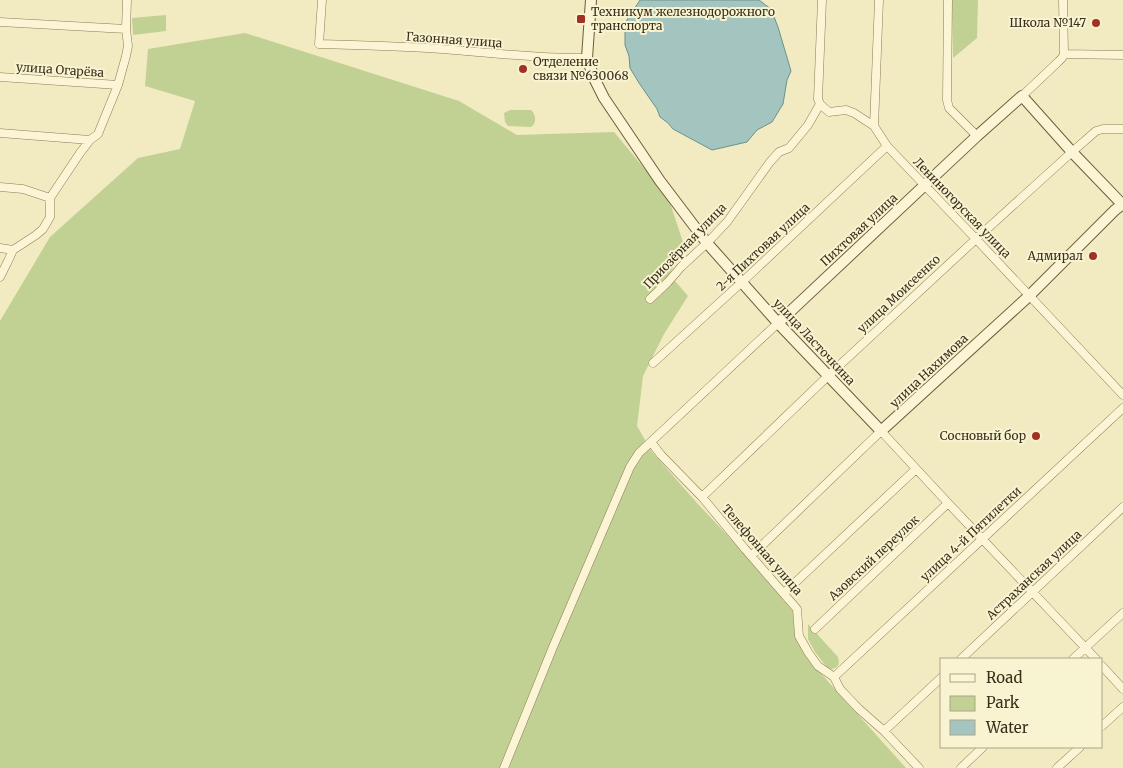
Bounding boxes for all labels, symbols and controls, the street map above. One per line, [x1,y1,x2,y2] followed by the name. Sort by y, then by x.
[591,4,775,33] place label: Техникум железнодорожного транспорта
[575,13,587,25] marker: Техникум железнодорожного транспорта
[1009,15,1086,30] place label: Школа №147
[1090,17,1102,29] marker: Школа №147
[405,29,503,50] street label: Газонная улица
[533,54,629,83] place label: Отделение связи №630068
[15,59,105,80] street label: улица Огарёва
[517,63,529,75] marker: Отделение связи №630068
[910,154,1015,261] street label: Лениногорская улица
[817,190,901,269] street label: Пихтовая улица
[640,199,730,291] street label: Приозёрная улица
[713,199,813,294] street label: 2-я Пихтовая улица
[1026,248,1083,263] place label: Адмирал
[1087,250,1099,262] marker: Адмирал
[854,251,943,336] street label: улица Моисеенко
[770,295,859,389] street label: улица Ласточкина
[886,330,971,411] street label: улица Нахимова
[940,428,1026,443] place label: Сосновый бор
[1030,430,1042,442] marker: Сосновый бор
[917,483,1024,584] street label: улица 4-й Пятилетки
[719,501,806,598] street label: Телефонная улица
[825,512,922,604] street label: Азовский переулок
[982,526,1085,623] street label: Астраханская улица
[940,658,1103,748] legend
[986,668,1022,687] text: Road
[986,693,1020,712] text: Park
[985,718,1029,737] text: Water

